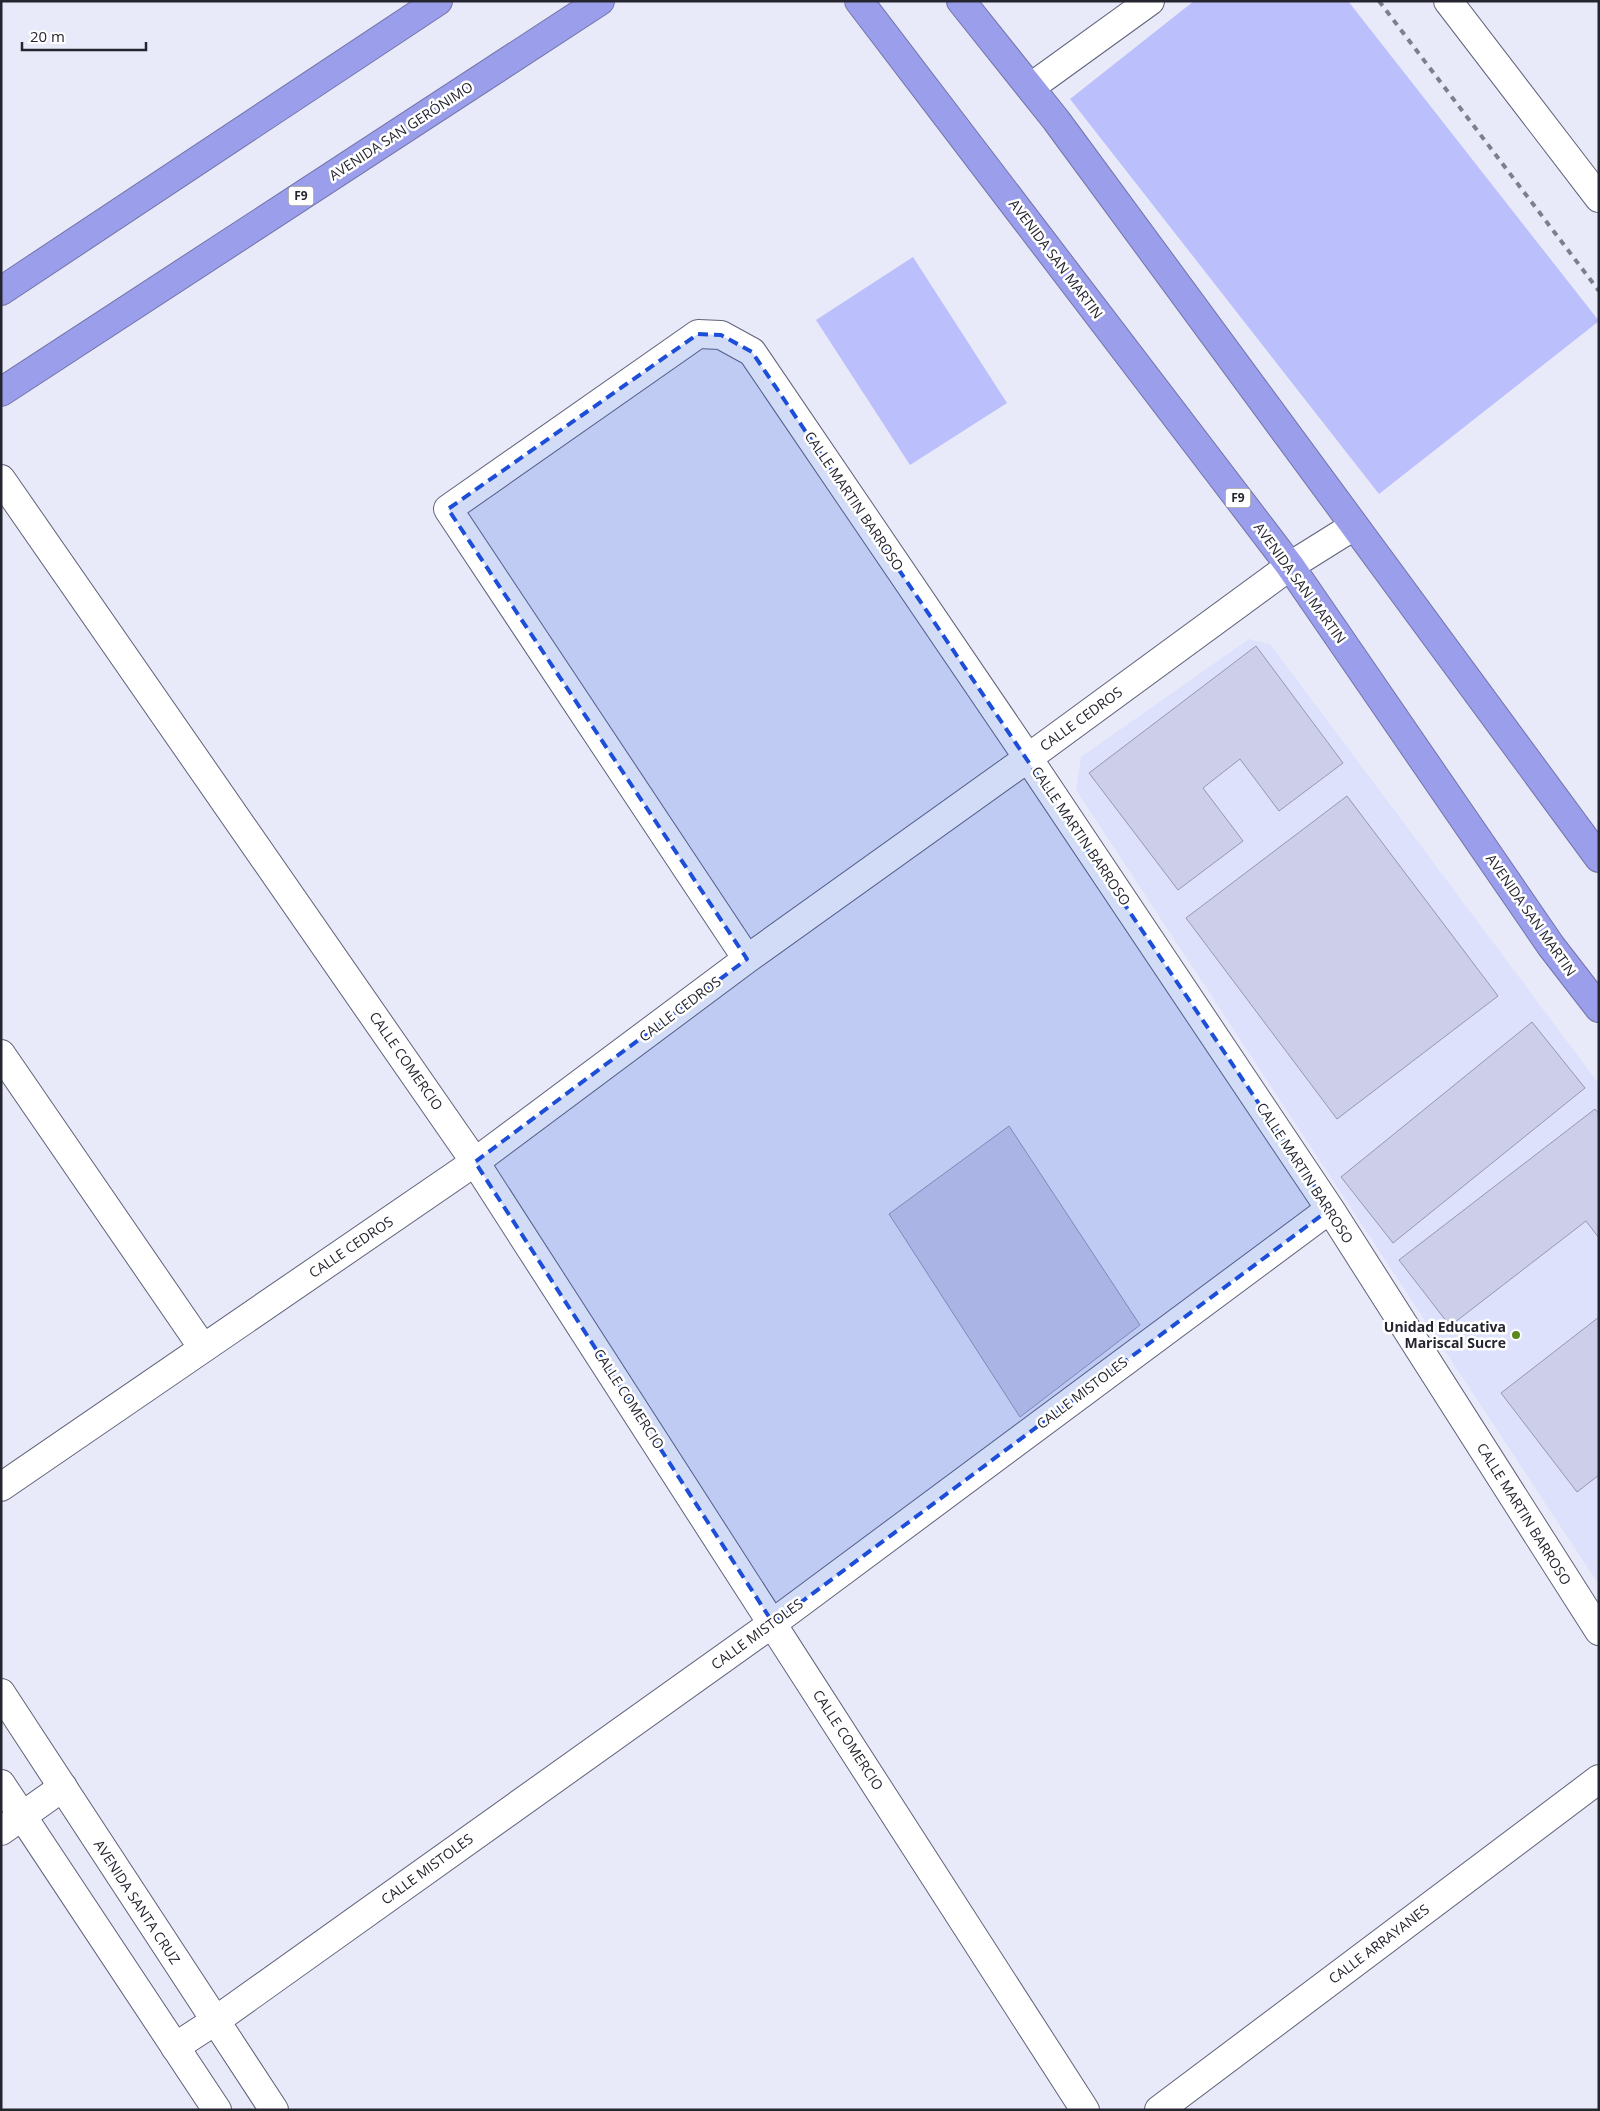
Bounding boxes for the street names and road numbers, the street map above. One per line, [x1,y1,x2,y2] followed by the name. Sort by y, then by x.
[325,77,477,184] street label: AVENIDA SAN GERÓNIMO
[288,187,314,206] road number: F9
[1005,195,1108,322] street label: AVENIDA SAN MARTIN
[801,427,908,574] street label: CALLE MARTIN BARROSO
[1226,488,1250,508] road number: F9
[1250,518,1351,647] street label: AVENIDA SAN MARTIN
[1036,682,1126,755] street label: CALLE CEDROS
[1028,762,1135,909] street label: CALLE MARTIN BARROSO
[1482,850,1581,980] street label: AVENIDA SAN MARTIN
[635,972,724,1046] street label: CALLE CEDROS
[365,1008,448,1114] street label: CALLE COMERCIO
[1253,1099,1358,1247] street label: CALLE MARTIN BARROSO
[305,1211,397,1282] street label: CALLE CEDROS
[590,1345,669,1453] street label: CALLE COMERCIO
[1032,1352,1131,1433] street label: CALLE MISTOLES
[1473,1439,1576,1588] street label: CALLE MARTIN BARROSO
[707,1594,806,1673] street label: CALLE MISTOLES
[809,1686,888,1794] street label: CALLE COMERCIO
[377,1829,476,1908] street label: CALLE MISTOLES
[90,1836,185,1968] street label: AVENIDA SANTA CRUZ
[1325,1899,1433,1988] street label: CALLE ARRAYANES

